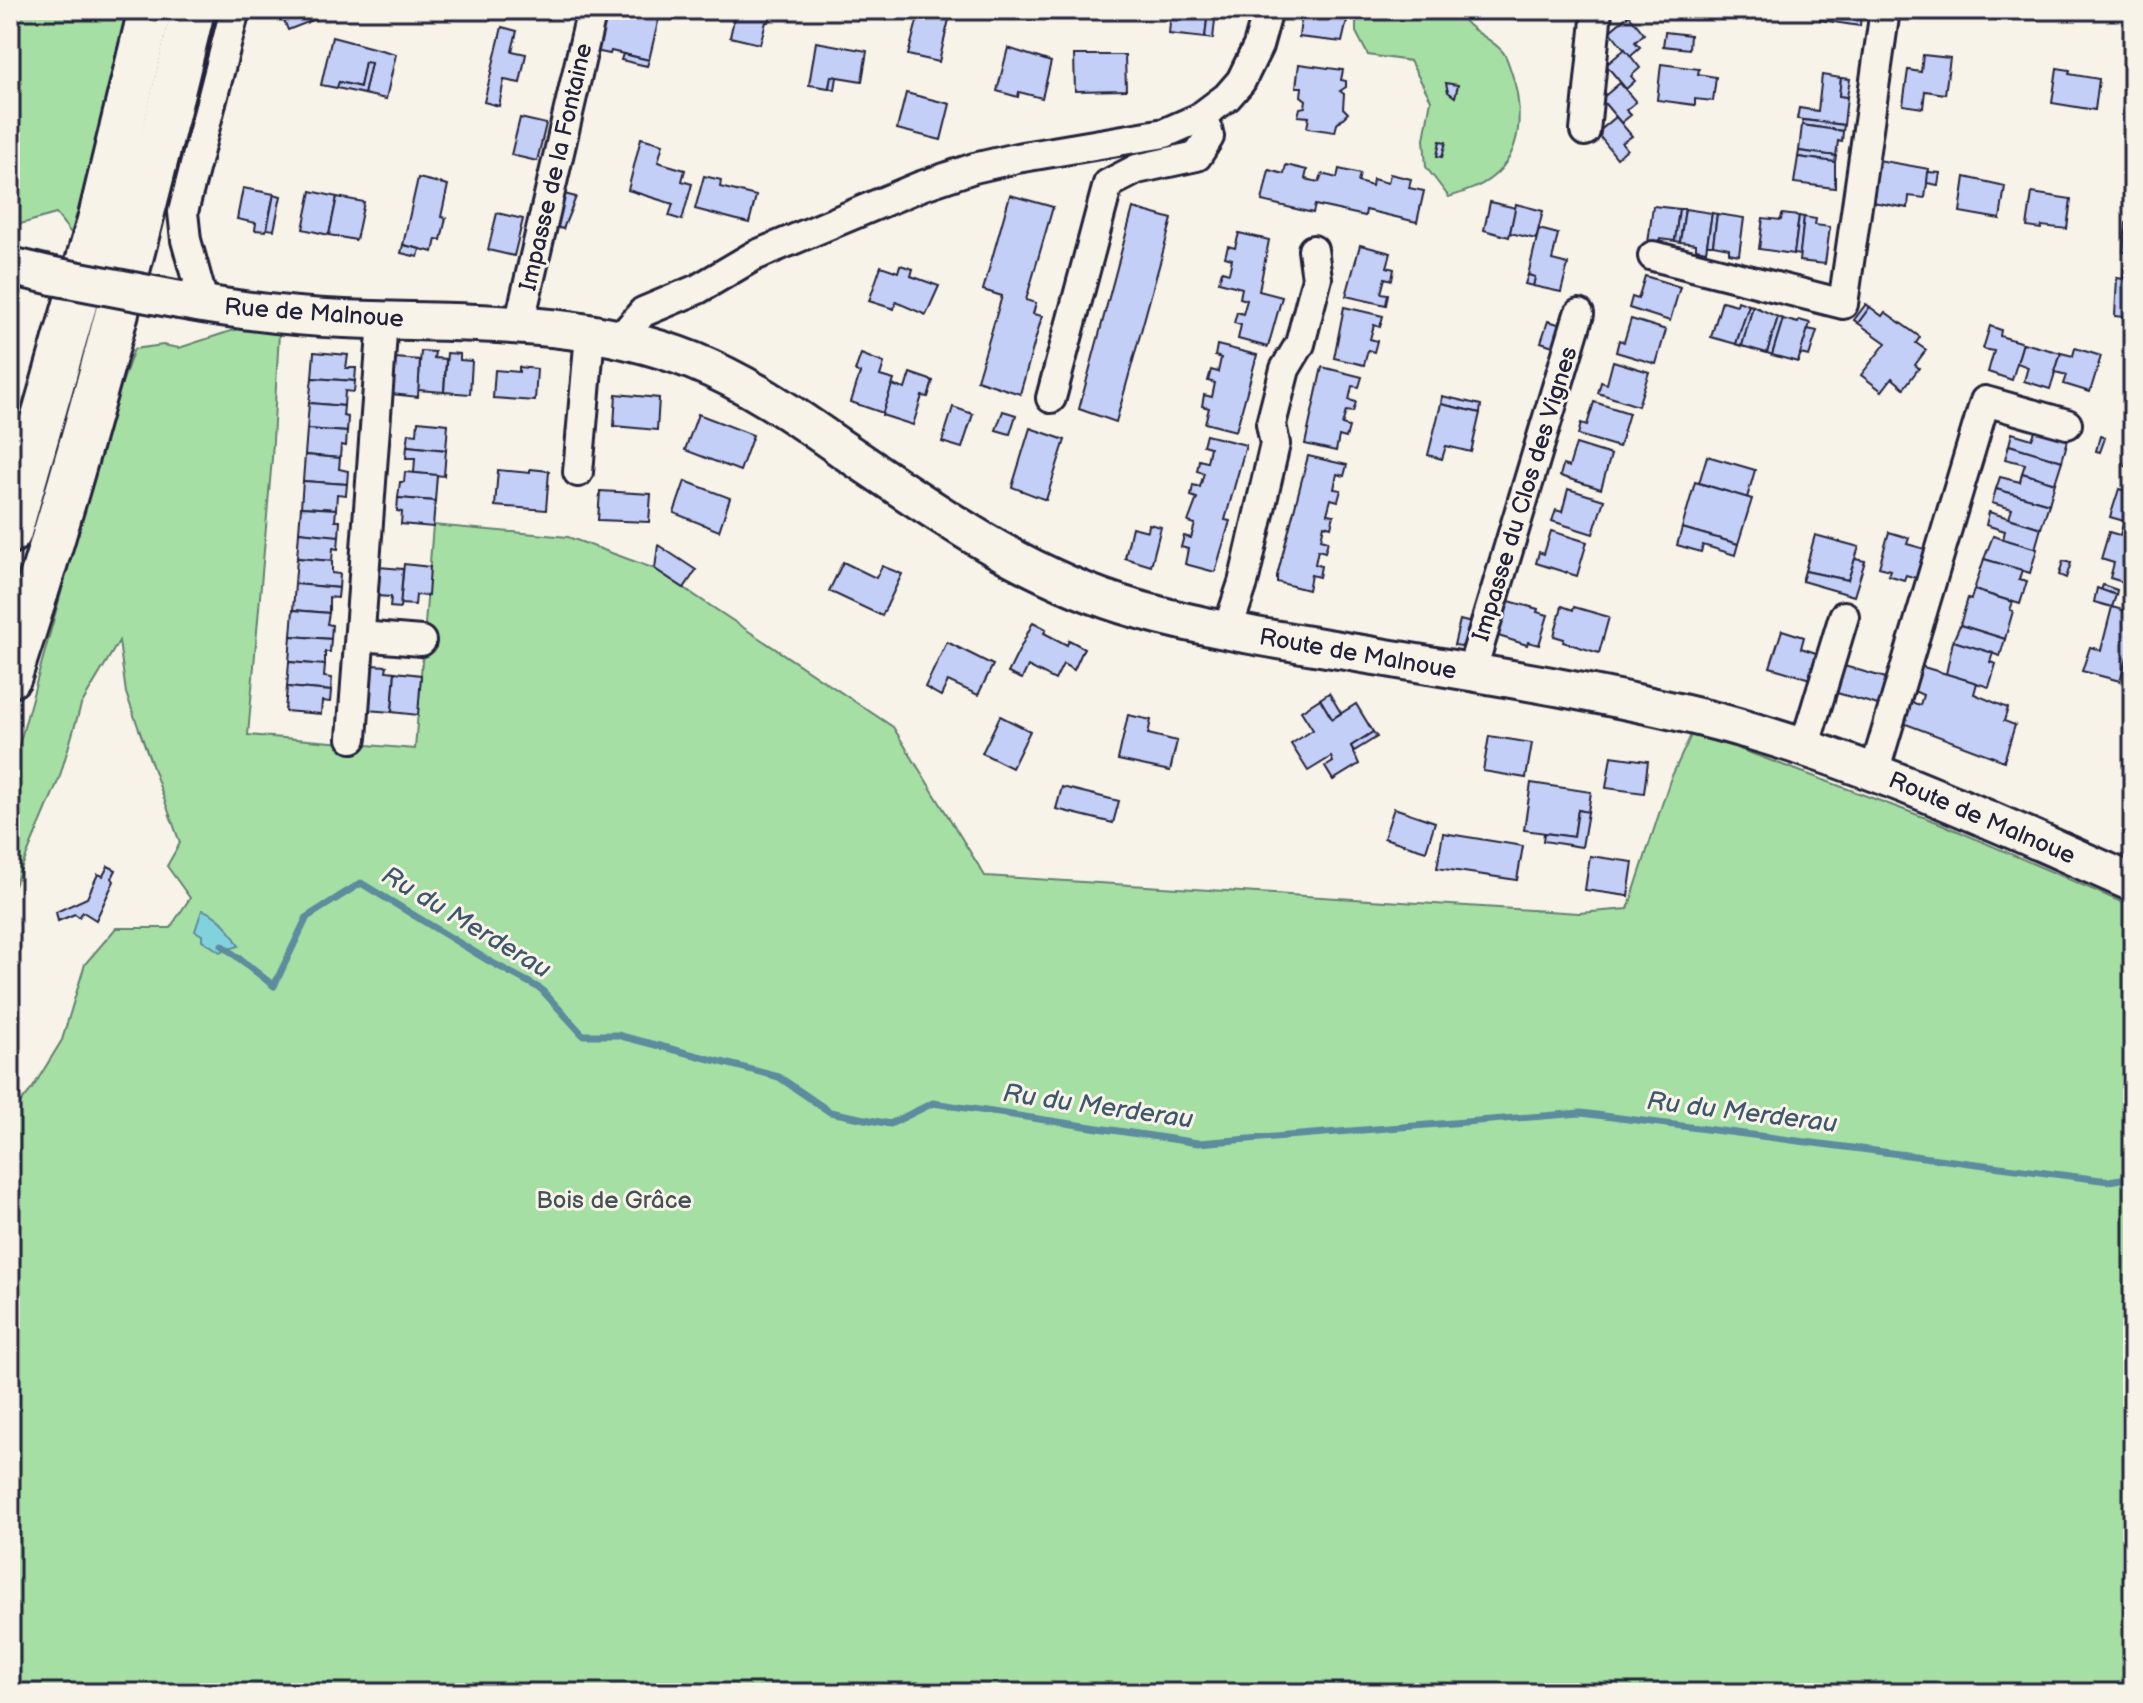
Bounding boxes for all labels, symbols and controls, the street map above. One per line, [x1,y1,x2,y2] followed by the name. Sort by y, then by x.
[513,40,599,294] street label: Impasse de la Fontaine
[223,292,405,334] street label: Rue de Malnoue
[1466,343,1584,645] street label: Impasse du Clos des Vignes
[1257,622,1459,686] street label: Route de Malnoue
[1884,766,2080,870] street label: Route de Malnoue
[376,860,556,986] water label: Ru du Merderau
[1001,1078,1195,1136] water label: Ru du Merderau
[1645,1086,1839,1140] water label: Ru du Merderau
[536,1186,692,1215] park label: Bois de Grâce

